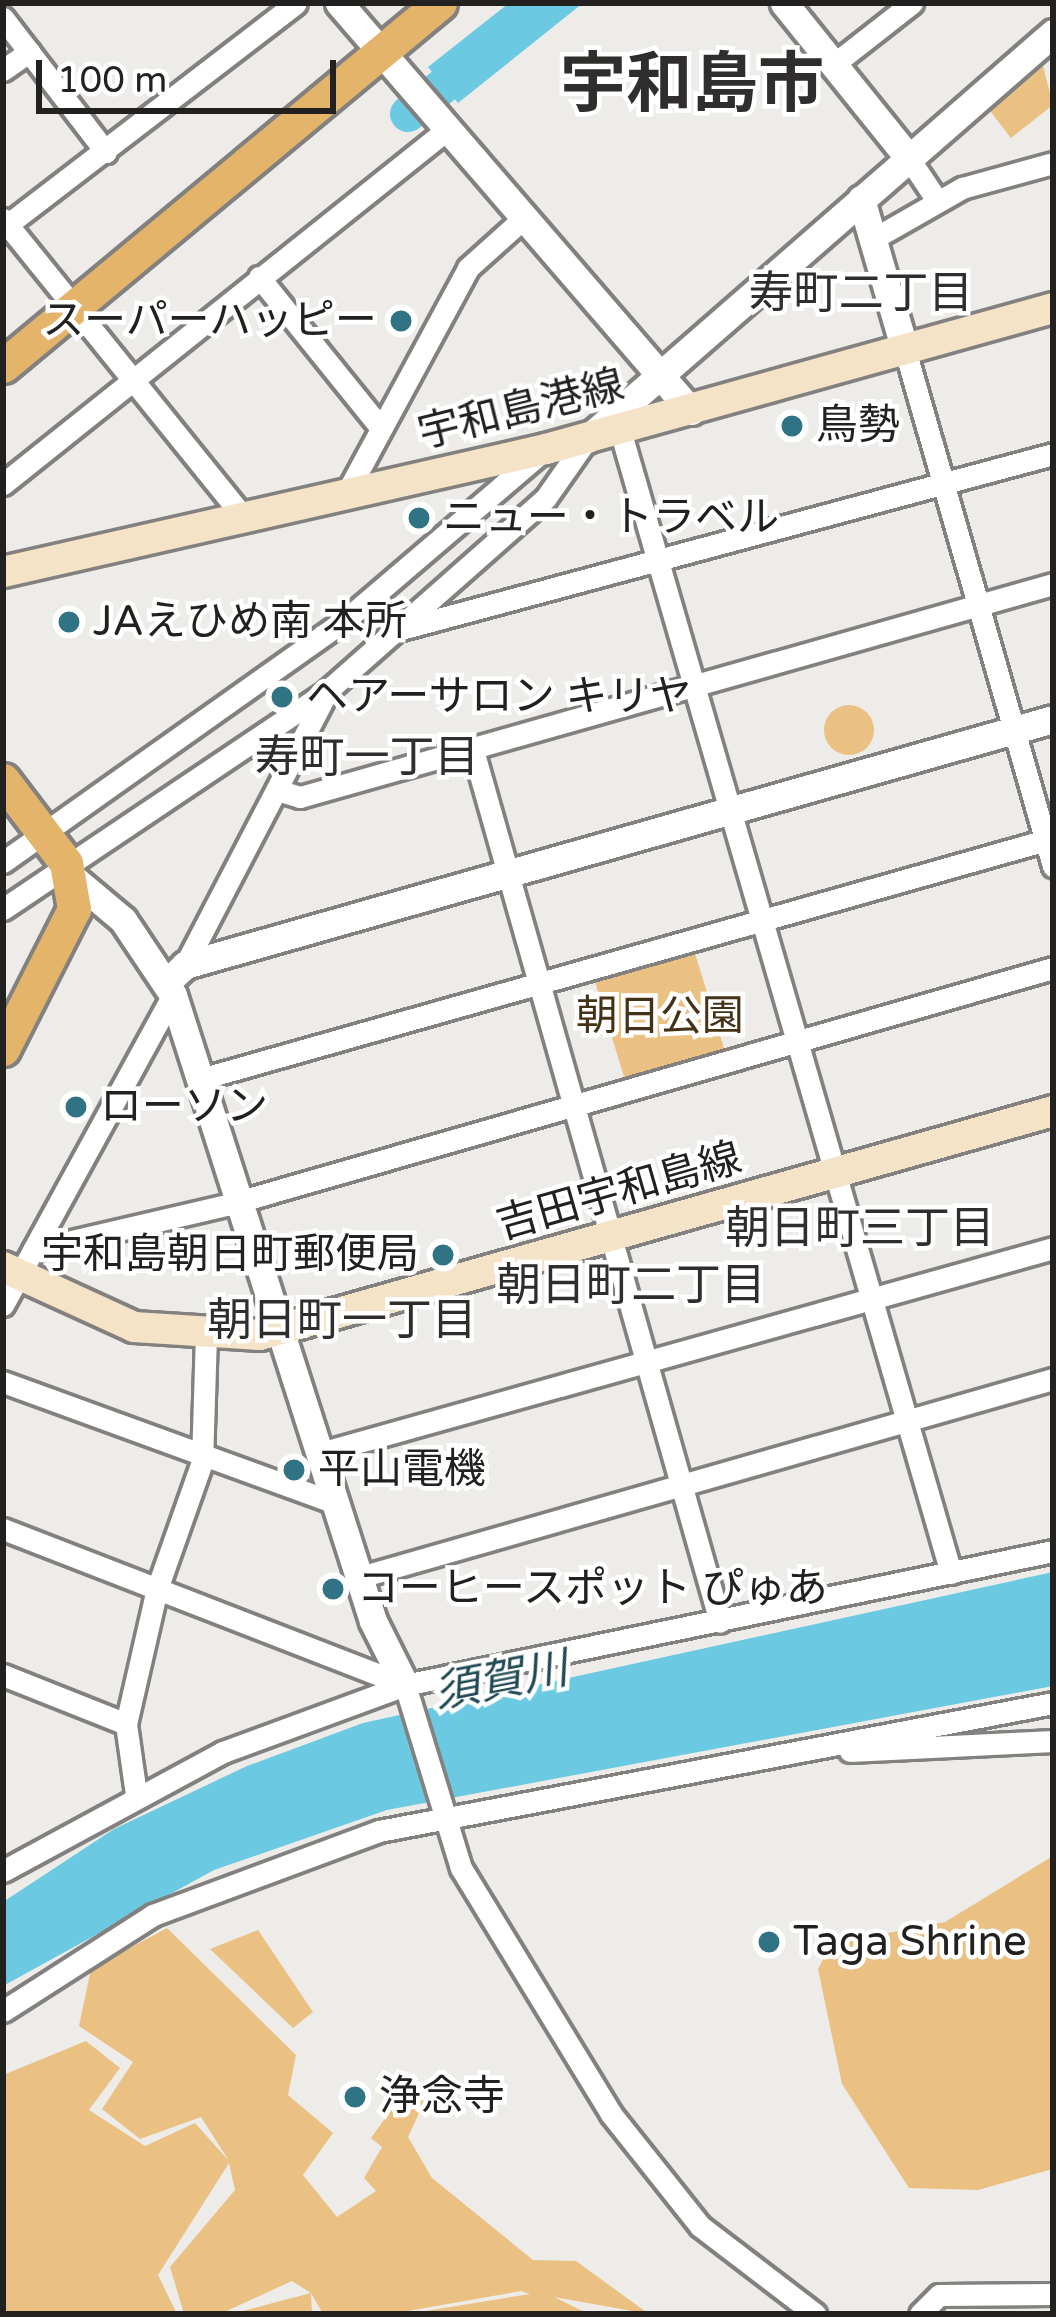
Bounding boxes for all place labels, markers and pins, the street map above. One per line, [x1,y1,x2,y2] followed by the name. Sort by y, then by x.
[41,296,377,346] place label: スーパーハッピー
[388,308,414,334] marker: スーパーハッピー
[816,401,900,451] place label: 鳥勢
[779,413,805,439] marker: 鳥勢
[443,493,779,543] place label: ニュー・トラベル
[406,505,432,531] marker: ニュー・トラベル
[93,597,407,647] place label: JAえひめ南 本所
[56,609,82,635] marker: JAえひめ南 本所
[306,672,692,722] place label: ヘアーサロン キリヤ
[269,684,295,710] marker: ヘアーサロン キリヤ
[100,1082,268,1132] place label: ローソン
[63,1094,89,1120] marker: ローソン
[41,1230,419,1280] place label: 宇和島朝日町郵便局
[430,1242,456,1268] marker: 宇和島朝日町郵便局
[318,1445,486,1495] place label: 平山電機
[281,1457,307,1483] marker: 平山電機
[357,1564,830,1614] place label: コーヒースポット ぴゅあ
[320,1576,346,1602] marker: コーヒースポット ぴゅあ
[793,1917,1027,1967] place label: Taga Shrine
[756,1929,782,1955] marker: Taga Shrine
[379,2072,505,2122] place label: 浄念寺
[342,2084,368,2110] marker: 浄念寺

